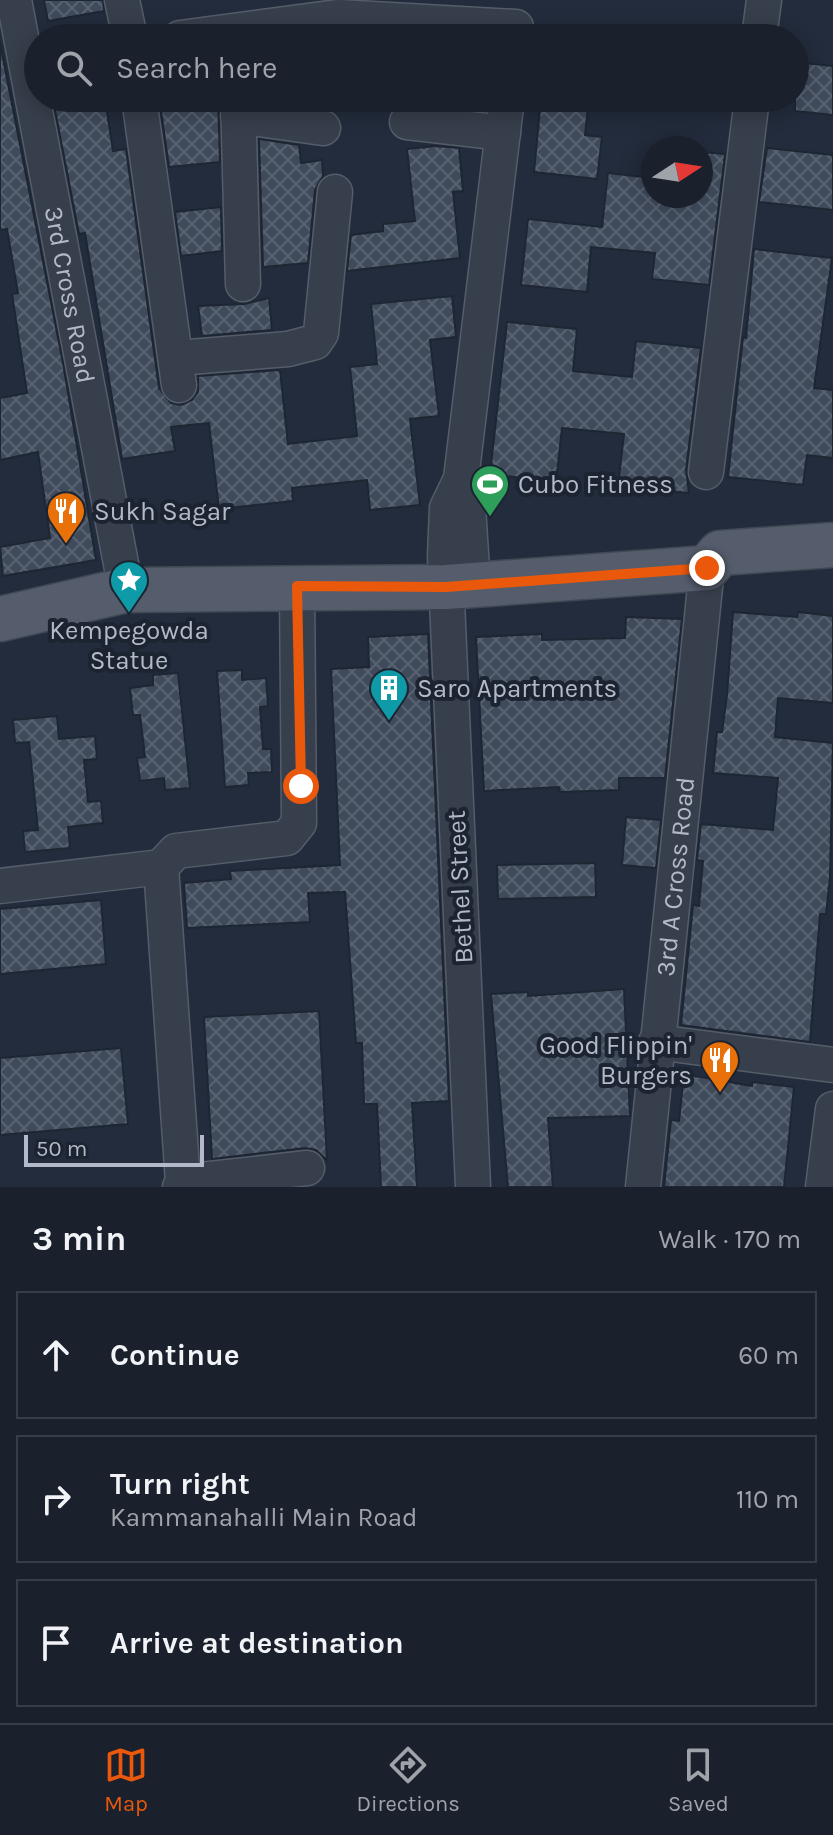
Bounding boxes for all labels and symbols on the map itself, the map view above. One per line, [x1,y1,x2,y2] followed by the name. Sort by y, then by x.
[641,136,713,208] north arrow
[38,204,102,386] street label: 3rd Cross Road
[469,463,511,518] sports icon: Cubo Fitness
[518,469,673,500] place label: Cubo Fitness
[45,490,87,545] restaurant icon: Sukh Sagar
[94,496,231,527] place label: Sukh Sagar
[689,550,725,586] route end
[108,559,150,614] place icon: Kempegowda Statue
[49,615,209,676] place label: Kempegowda Statue
[368,667,410,722] building icon: Saro Apartments
[417,673,617,704] place label: Saro Apartments
[283,768,319,804] route start
[649,775,701,978] street label: 3rd A Cross Road
[441,809,479,964] street label: Bethel Street
[539,1030,692,1091] place label: Good Flippin' Burgers
[699,1039,741,1094] restaurant icon: Good Flippin' Burgers
[24,1131,204,1167] scale bar

